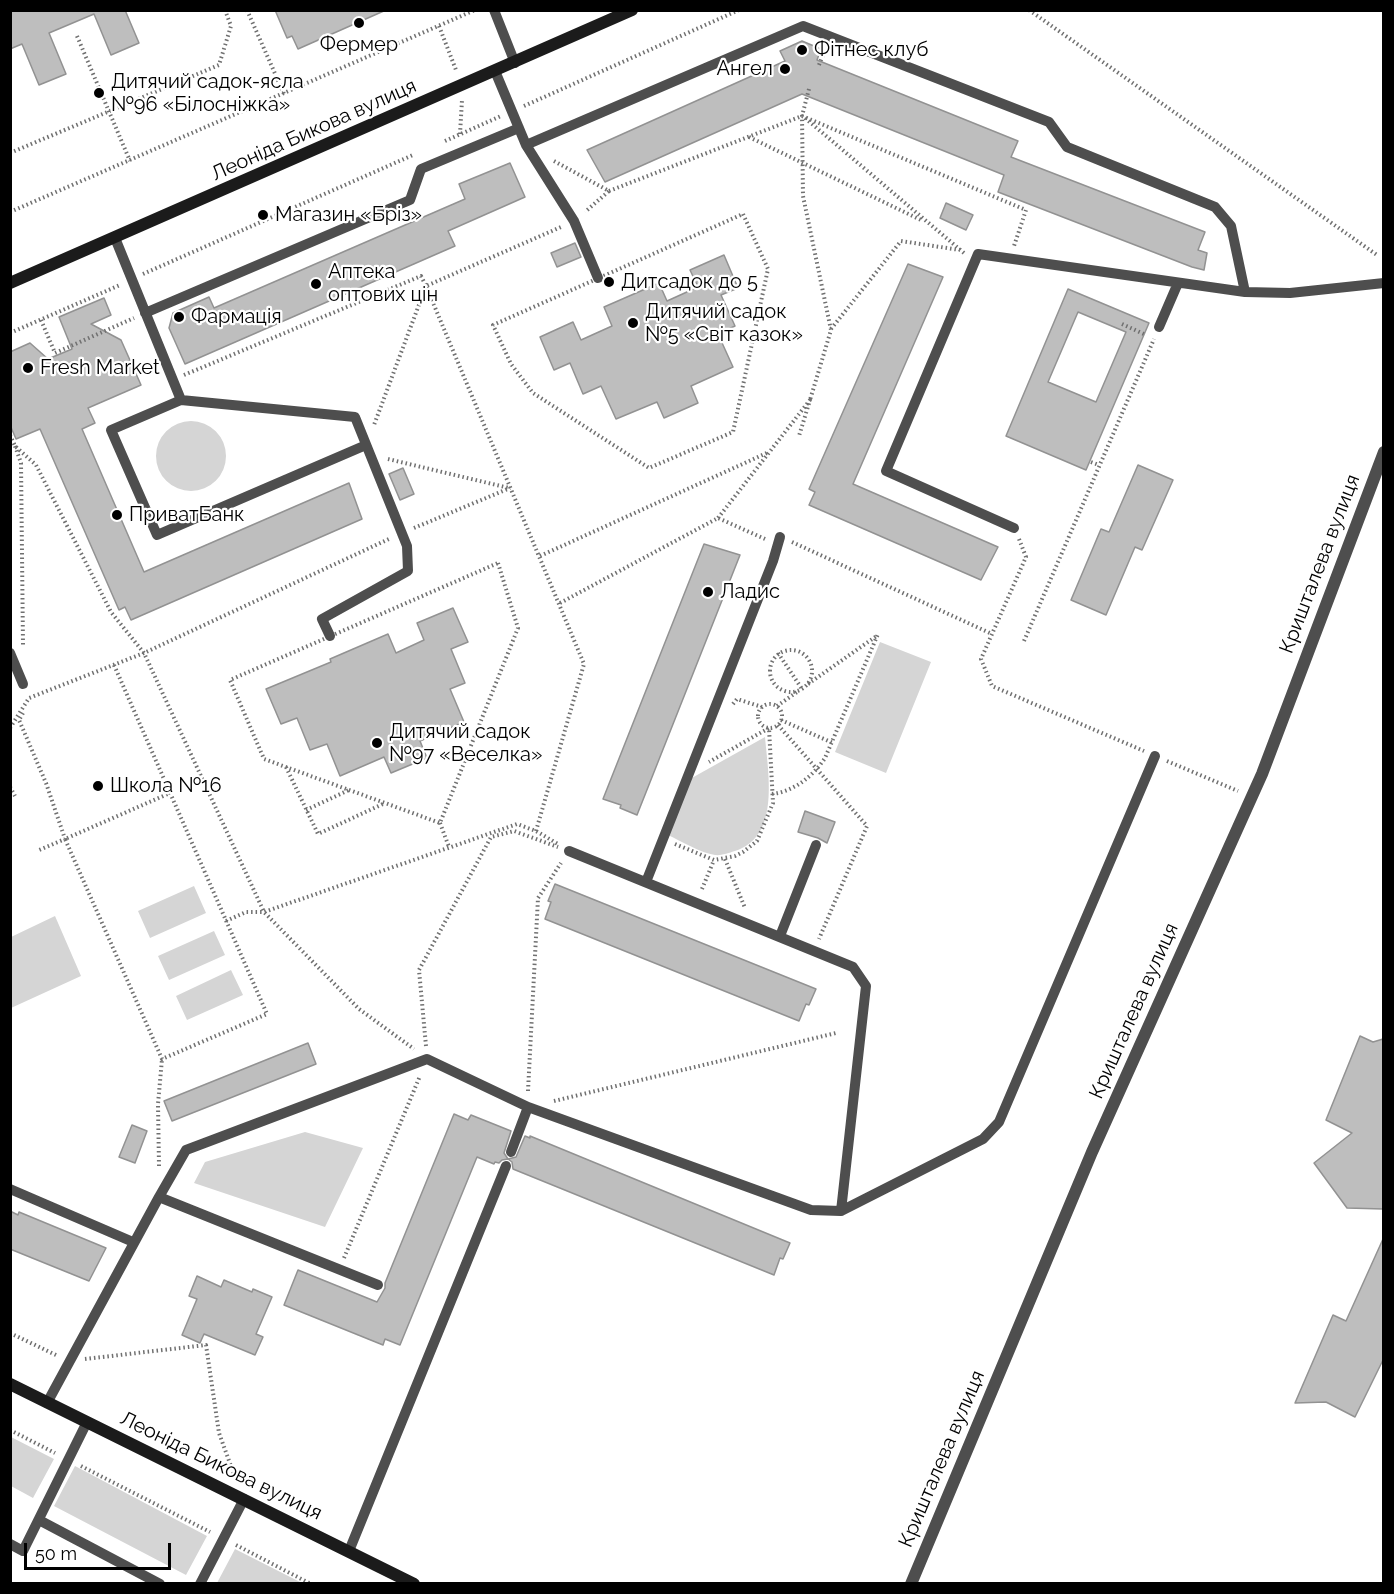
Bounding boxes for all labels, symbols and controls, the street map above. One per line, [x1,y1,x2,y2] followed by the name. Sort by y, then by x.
[352,16,366,30] marker: Фермер
[320,33,398,57] place label: Фермер
[814,38,928,62] place label: Фітнес клуб
[795,43,809,57] marker: Фітнес клуб
[717,57,773,81] place label: Ангел
[778,62,792,76] marker: Ангел
[111,70,304,117] place label: Дитячий садок-ясла №96 «Білосніжка»
[208,74,420,186] street label: Леоніда Бикова вулиця
[92,86,106,100] marker: Дитячий садок-ясла №96 «Білосніжка»
[275,203,422,227] place label: Магазин «Бріз»
[256,208,270,222] marker: Магазин «Бріз»
[328,260,438,307] place label: Аптека оптових цін
[621,270,758,294] place label: Дитсадок до 5
[602,275,616,289] marker: Дитсадок до 5
[309,277,323,291] marker: Аптека оптових цін
[645,300,803,347] place label: Дитячий садок №5 «Світ казок»
[191,305,282,329] place label: Фармація
[172,310,186,324] marker: Фармація
[626,316,640,330] marker: Дитячий садок №5 «Світ казок»
[40,356,160,380] place label: Fresh Market
[21,361,35,375] marker: Fresh Market
[1275,471,1365,657] street label: Кришталева вулиця
[129,503,244,527] place label: ПриватБанк
[110,508,124,522] marker: ПриватБанк
[720,580,780,604] place label: Ладис
[701,585,715,599] marker: Ладис
[389,720,542,767] place label: Дитячий садок №97 «Веселка»
[370,736,384,750] marker: Дитячий садок №97 «Веселка»
[110,774,222,798] place label: Школа №16
[91,779,105,793] marker: Школа №16
[1084,919,1184,1103] street label: Кришталева вулиця
[894,1367,990,1551] street label: Кришталева вулиця
[116,1407,326,1525] street label: Леоніда Бикова вулиця
[27,1531,174,1569] scale bar
[35,1543,77,1564] text: 50 m

